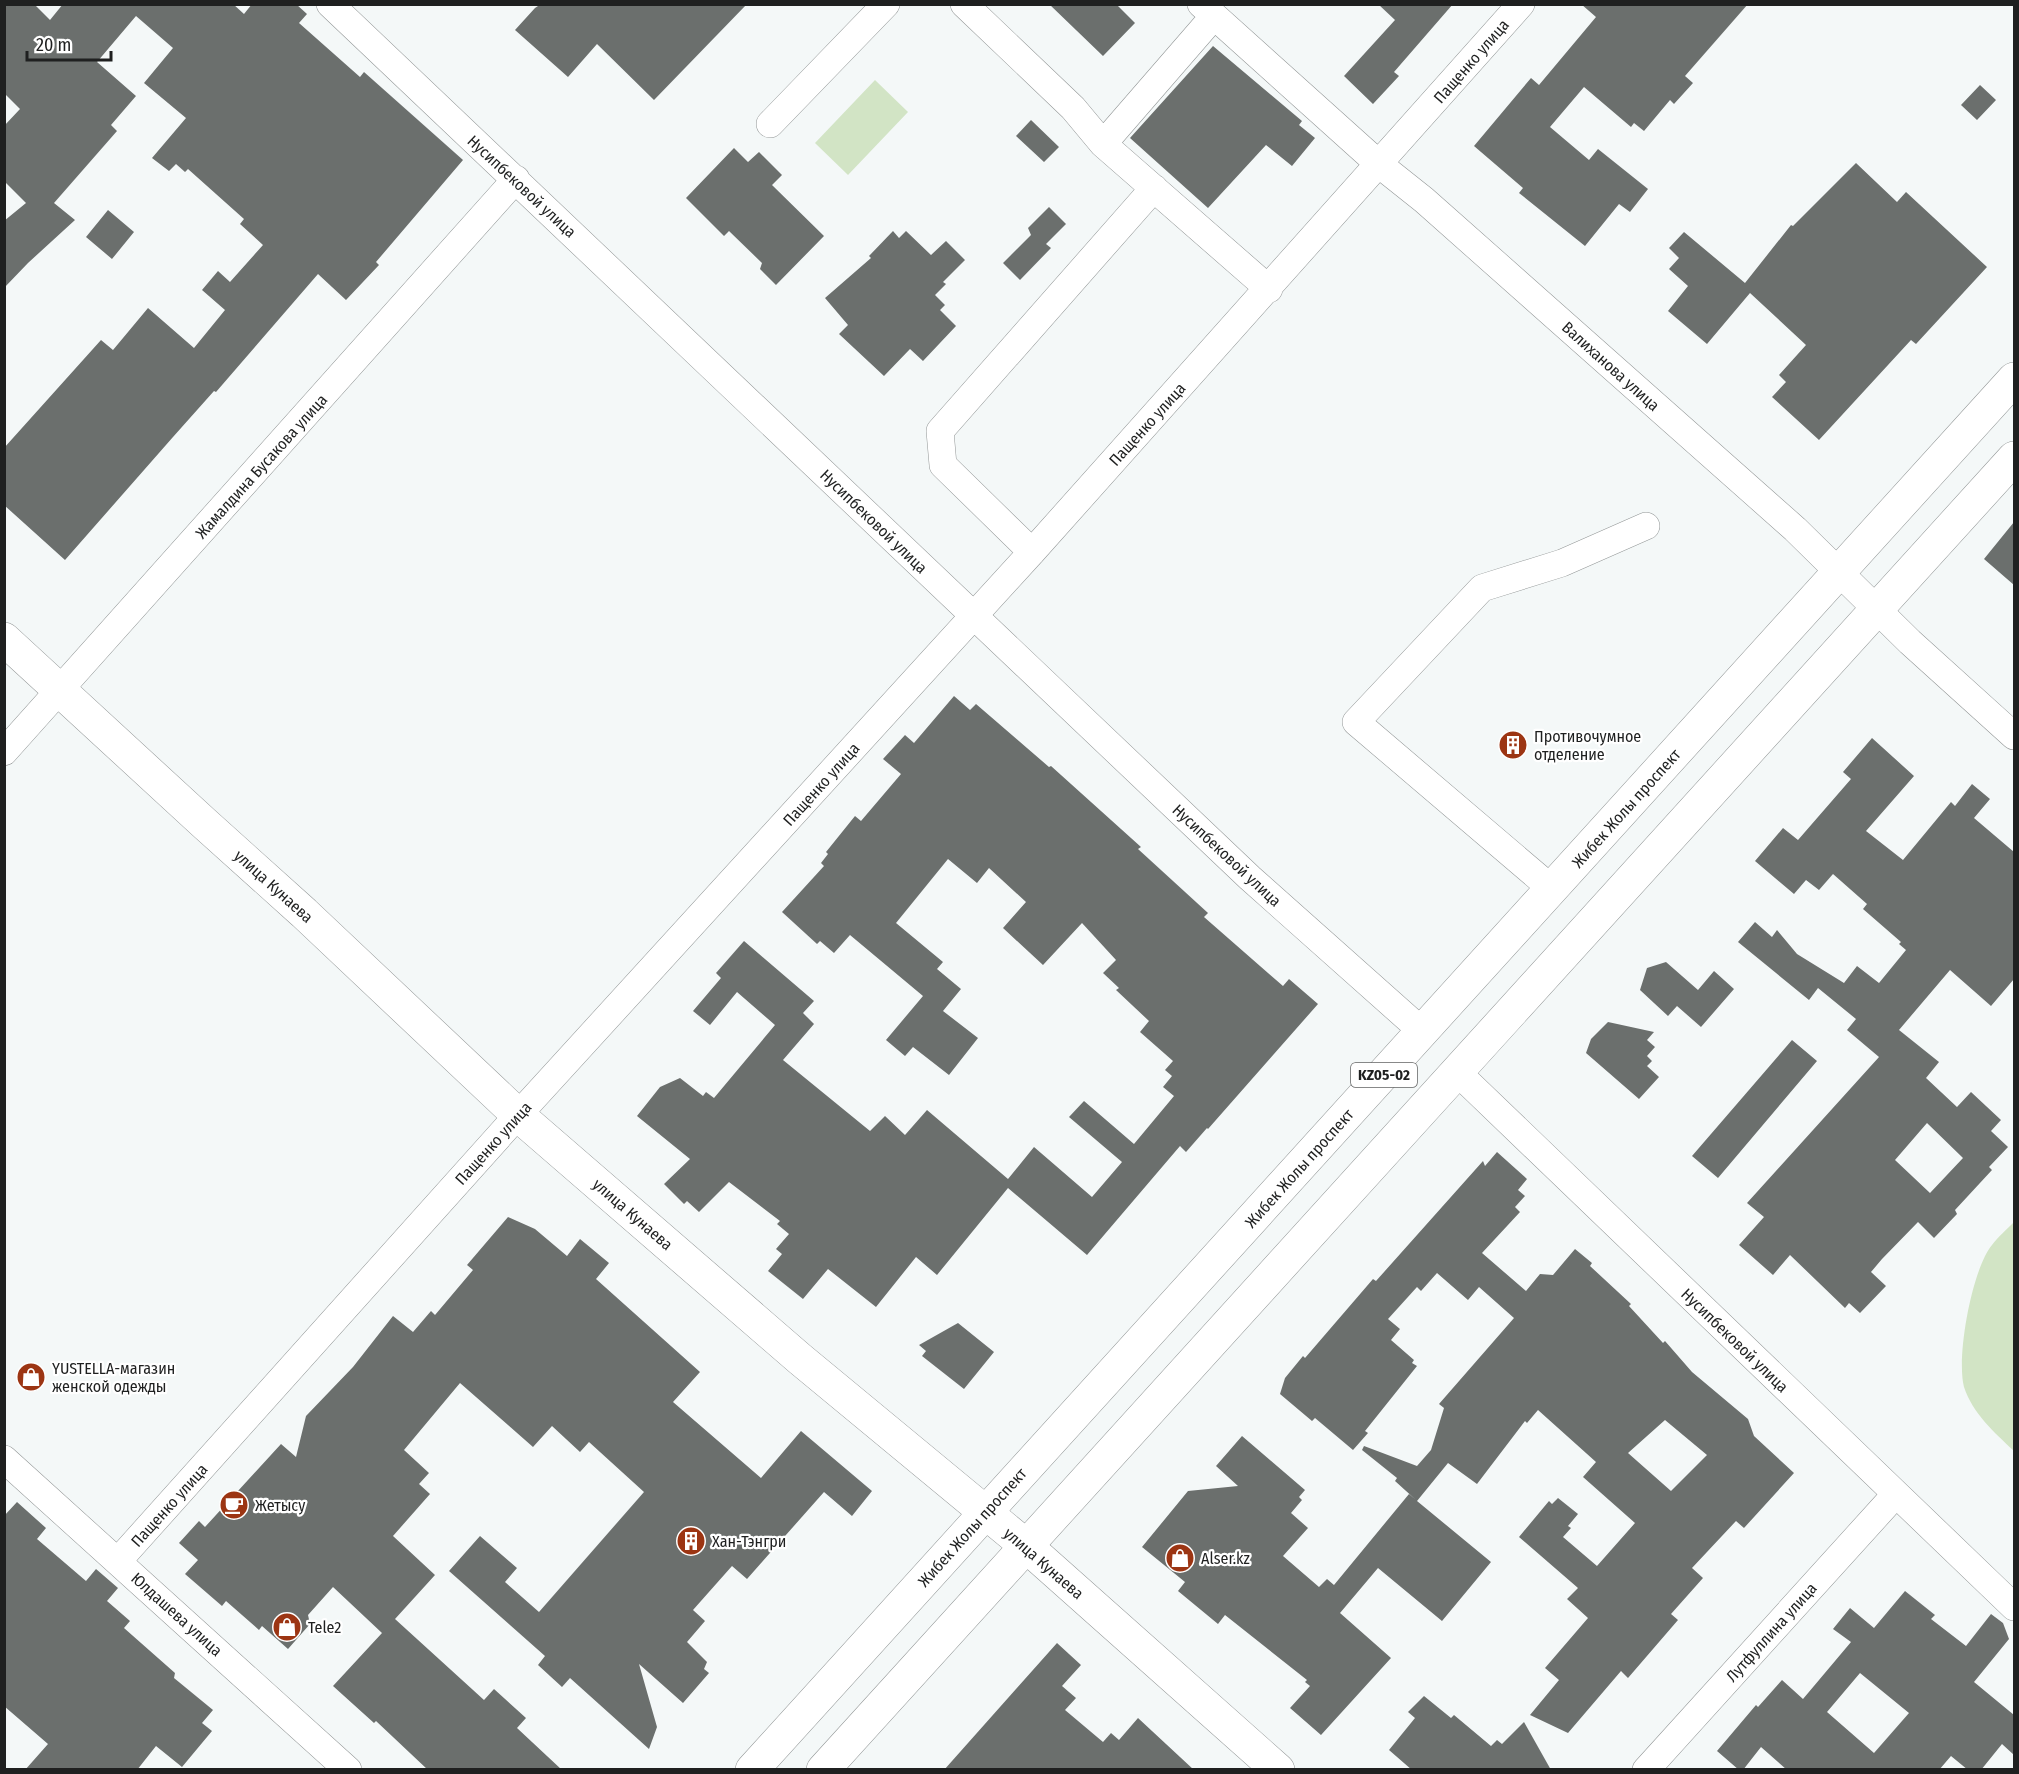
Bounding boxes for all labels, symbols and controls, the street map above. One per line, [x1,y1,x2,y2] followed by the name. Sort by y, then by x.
[1430,15,1513,107] street label: Пащенко улица
[27,24,111,62] scale bar
[36,34,71,56] text: 20 m
[463,131,580,242] street label: Нусипбековой улица
[1558,318,1663,415] street label: Валиханова улица
[1105,379,1190,470] street label: Пащенко улица
[192,390,331,542] street label: Жамалдина Бусакова улица
[816,465,931,577] street label: Нусипбековой улица
[1534,727,1641,764] place label: Противочумное отделение
[1497,729,1529,761] building icon: Противочумное отделение
[779,739,864,830] street label: Пащенко улица
[1568,745,1685,872] street label: Жибек Жолы проспект
[1168,800,1285,911] street label: Нусипбековой улица
[230,846,317,927] street label: улица Кунаева
[1351,1063,1417,1087] road number: KZ05-02
[451,1098,536,1189] street label: Пащенко улица
[1241,1105,1358,1232] street label: Жибек Жолы проспект
[589,1175,677,1254] street label: улица Кунаева
[1677,1284,1792,1396] street label: Нусипбековой улица
[52,1359,175,1396] place label: YUSTELLA-магазин женской одежды
[15,1361,47,1393] shop icon: YUSTELLA-магазин женской одежды
[127,1460,212,1551] street label: Пащенко улица
[914,1464,1031,1591] street label: Жибек Жолы проспект
[218,1489,250,1521] cafe icon: Жетысу
[255,1496,306,1515] place label: Жетысу
[1000,1524,1088,1603] street label: улица Кунаева
[675,1525,707,1557] building icon: Хан-Тэнгри
[712,1532,786,1551] place label: Хан-Тэнгри
[1164,1542,1196,1574] shop icon: Alser.kz
[1201,1549,1250,1568] place label: Alser.kz
[127,1569,226,1660] street label: Юлдашева улица
[1722,1579,1821,1686] street label: Лутфуллина улица
[271,1611,303,1643] shop icon: Tele2
[308,1618,341,1637] place label: Tele2

